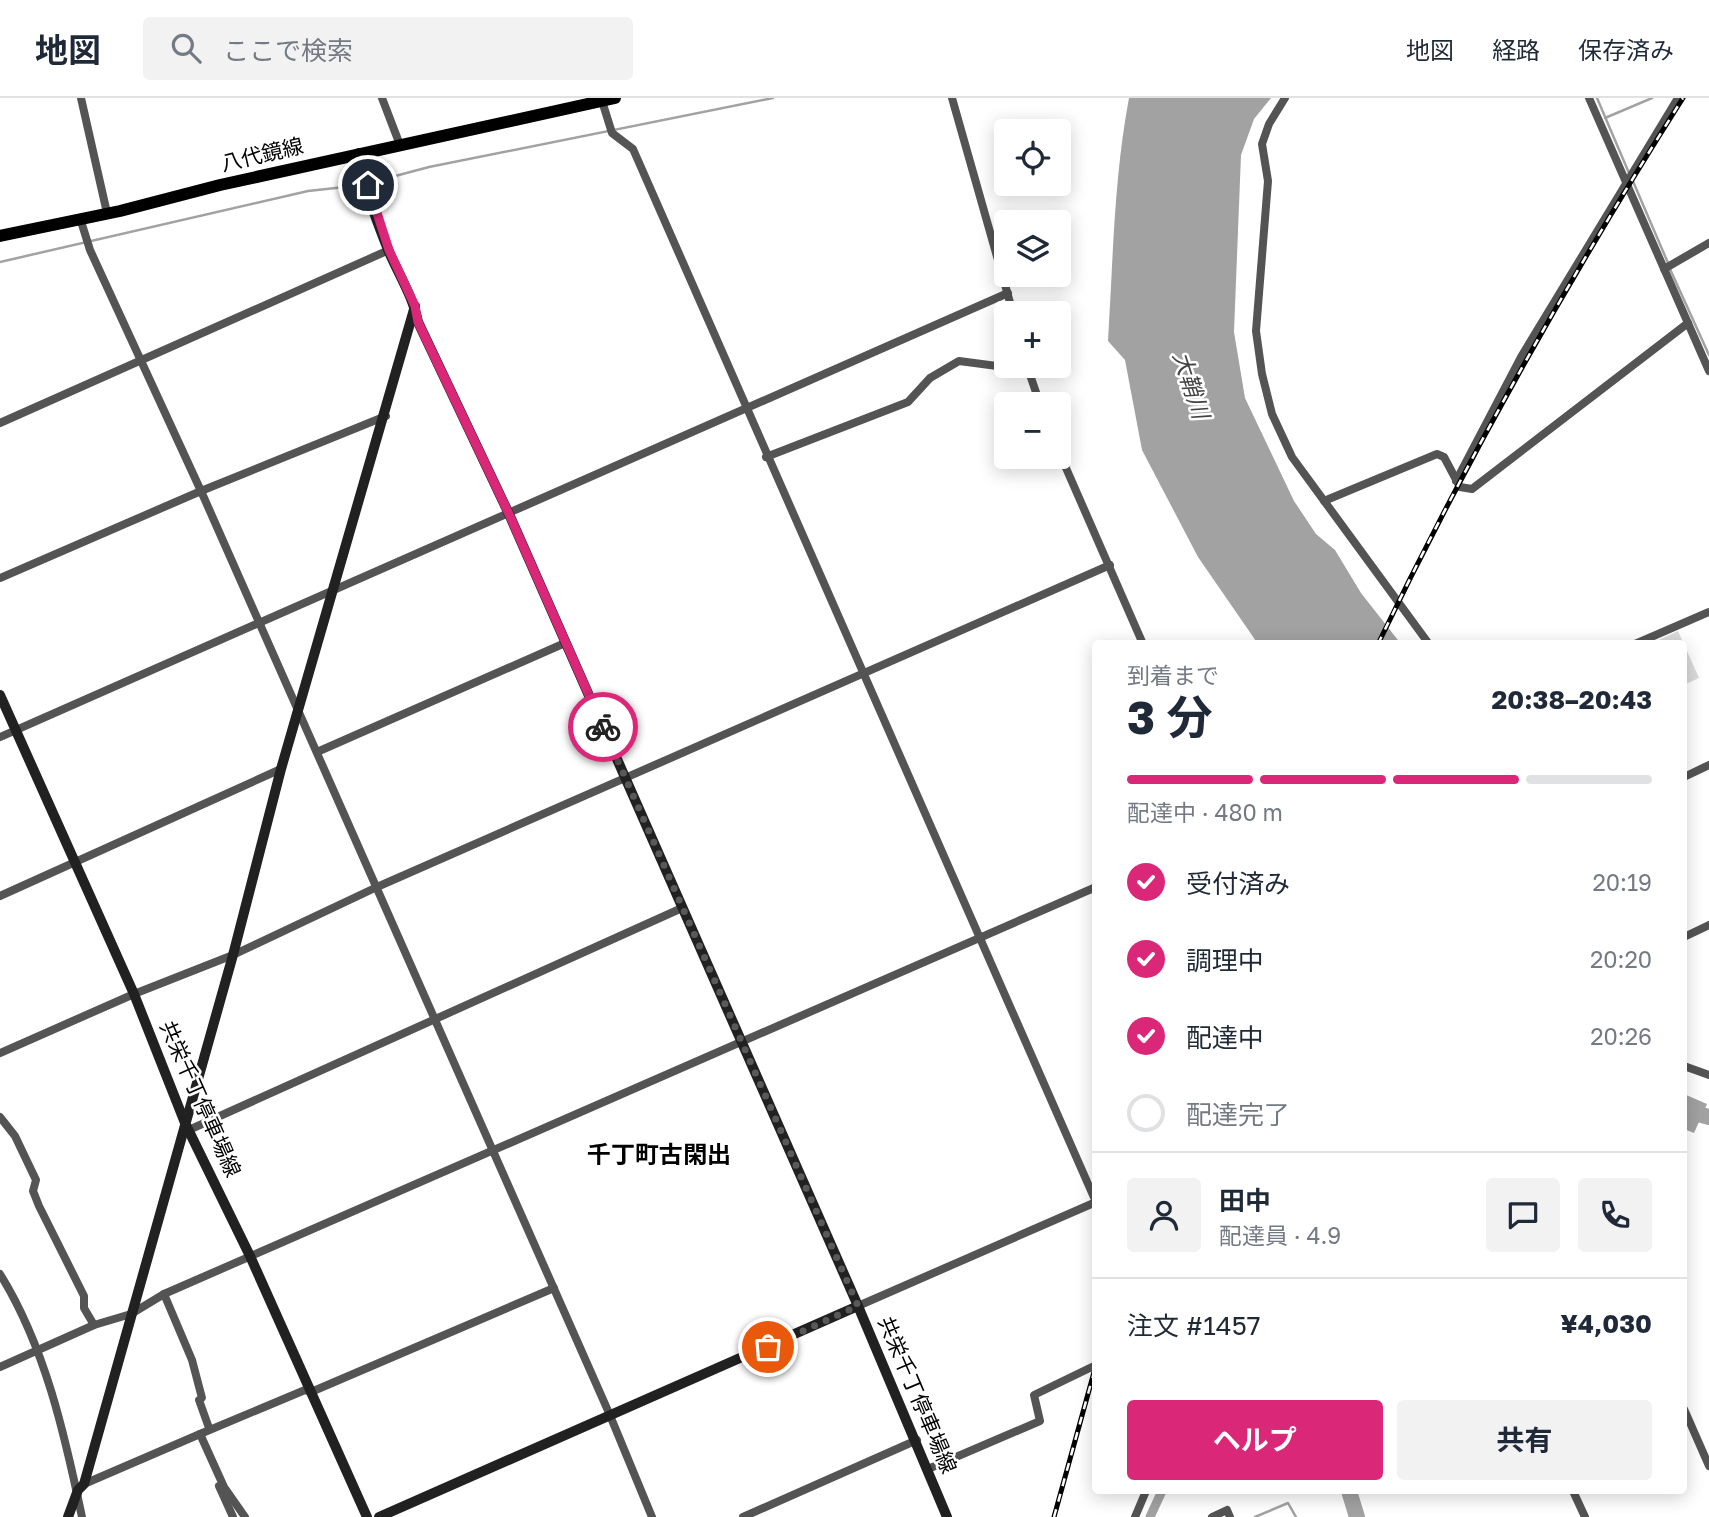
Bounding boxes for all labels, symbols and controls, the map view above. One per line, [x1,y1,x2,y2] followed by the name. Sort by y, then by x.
[143,17,633,80] search box
[167,29,205,67] icon: search
[35,30,101,69] text: 地図
[223,35,353,66] text: ここで検索
[1406,35,1454,64] text: 地図
[1492,35,1540,64] text: 経路
[1578,35,1674,64] text: 保存済み
[994,119,1071,469] map controls
[994,119,1071,196] button: locate
[218,132,306,176] street label: 八代鏡線
[338,155,398,215] pin
[349,166,387,204] icon: home
[994,210,1071,287] button: layers
[994,301,1071,378] button: +
[1168,348,1217,425] water label: 大鞘川
[994,392,1071,469] button: −
[1127,661,1219,689] text: 到着まで
[1491,684,1652,715] text: 20:38–20:43
[1127,689,1213,744] text: 3 分
[568,692,638,762] courier
[584,708,622,746] icon: bike
[1127,798,1283,826] text: 配達中 · 480 m
[1127,863,1165,901] icon: check
[1186,868,1290,899] text: 受付済み
[1592,868,1652,896] text: 20:19
[1127,940,1165,978] icon: check
[1186,945,1264,976] text: 調理中
[1590,945,1652,973] text: 20:20
[155,1017,247,1181] street label: 共栄千丁停車場線
[1127,1017,1165,1055] icon: check
[1186,1022,1264,1053] text: 配達中
[1590,1022,1652,1050] text: 20:26
[1186,1099,1290,1130] text: 配達完了
[587,1139,731,1168] district label: 千丁町古閑出
[1127,1178,1201,1252] button: person
[1486,1178,1560,1252] button: chat
[1578,1178,1652,1252] button: phone
[1219,1185,1271,1216] text: 田中
[1219,1221,1341,1249] text: 配達員 · 4.9
[1561,1308,1652,1339] text: ¥4,030
[1127,1310,1261,1341] text: 注文 #1457
[873,1312,963,1477] street label: 共栄千丁停車場線
[738,1317,798,1377] pin
[749,1328,787,1366] icon: bag
[1127,1400,1383,1480] button: ヘルプ
[1397,1400,1652,1480] button: 共有

